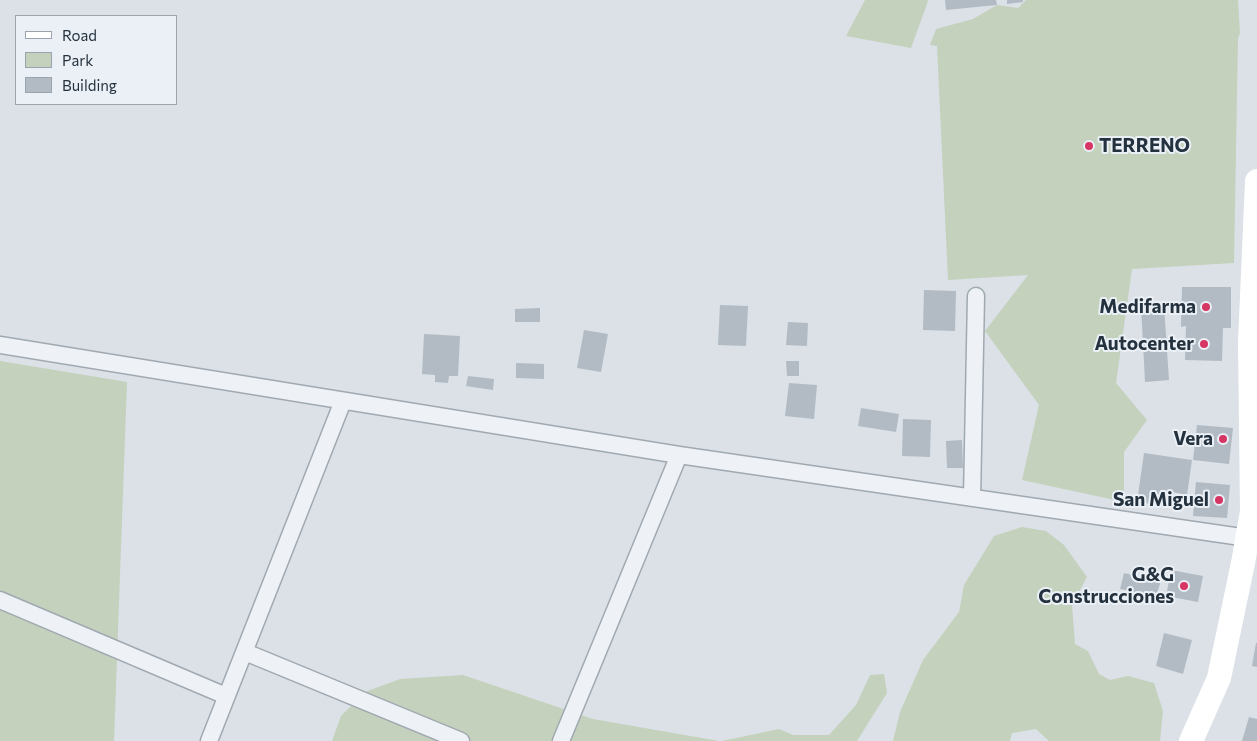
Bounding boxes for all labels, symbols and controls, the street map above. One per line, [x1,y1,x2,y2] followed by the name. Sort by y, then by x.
[15,15,178,105] legend
[62,26,97,44] text: Road
[62,51,93,69] text: Park
[62,76,117,94] text: Building
[1099,135,1190,157] place label: TERRENO
[1083,140,1095,152] marker: TERRENO
[1099,296,1196,318] place label: Medifarma
[1200,301,1212,313] marker: Medifarma
[1094,333,1194,355] place label: Autocenter
[1198,338,1210,350] marker: Autocenter
[1173,428,1213,450] place label: Vera
[1217,433,1229,445] marker: Vera
[1113,489,1209,511] place label: San Miguel
[1213,494,1225,506] marker: San Miguel
[1038,564,1174,608] place label: G&G Construcciones
[1178,580,1190,592] marker: G&G Construcciones

